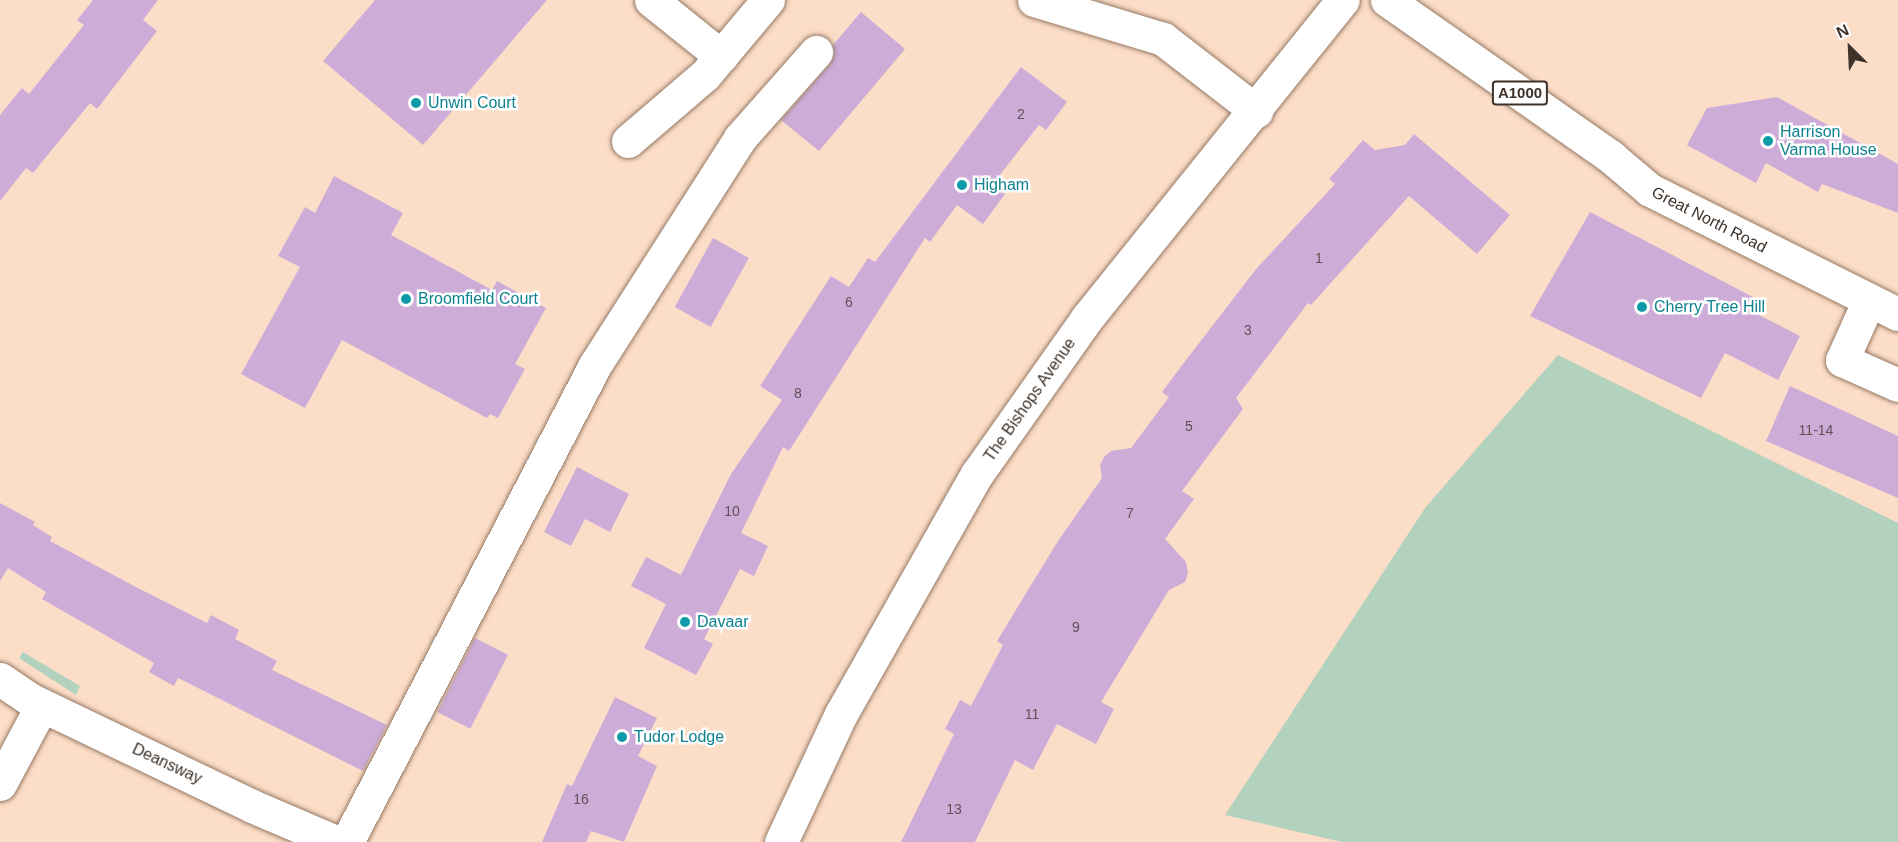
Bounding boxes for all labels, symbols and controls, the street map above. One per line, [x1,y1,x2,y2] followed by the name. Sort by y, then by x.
[1820,18,1880,78] north arrow
[1834,21,1851,41] text: N
[1492,81,1549,105] road number: A1000
[428,93,516,113] place label: Unwin Court
[409,96,423,110] marker: Unwin Court
[1017,106,1025,122] house number: 2
[1780,122,1877,160] place label: Harrison Varma House
[1761,134,1775,148] marker: Harrison Varma House
[974,175,1029,195] place label: Higham
[955,178,969,192] marker: Higham
[1648,183,1770,257] street label: Great North Road
[1315,250,1323,266] house number: 1
[418,289,538,309] place label: Broomfield Court
[399,292,413,306] marker: Broomfield Court
[845,294,853,310] house number: 6
[1654,297,1765,317] place label: Cherry Tree Hill
[1635,300,1649,314] marker: Cherry Tree Hill
[1244,322,1252,338] house number: 3
[980,334,1080,466] street label: The Bishops Avenue
[794,385,802,401] house number: 8
[1185,418,1193,434] house number: 5
[1799,422,1833,438] house number: 11-14
[724,503,740,519] house number: 10
[1126,505,1134,521] house number: 7
[697,612,749,632] place label: Davaar
[678,615,692,629] marker: Davaar
[1072,619,1080,635] house number: 9
[1025,706,1039,722] house number: 11
[634,727,724,747] place label: Tudor Lodge
[615,730,629,744] marker: Tudor Lodge
[129,740,205,788] street label: Deansway
[573,791,589,807] house number: 16
[946,801,962,817] house number: 13

